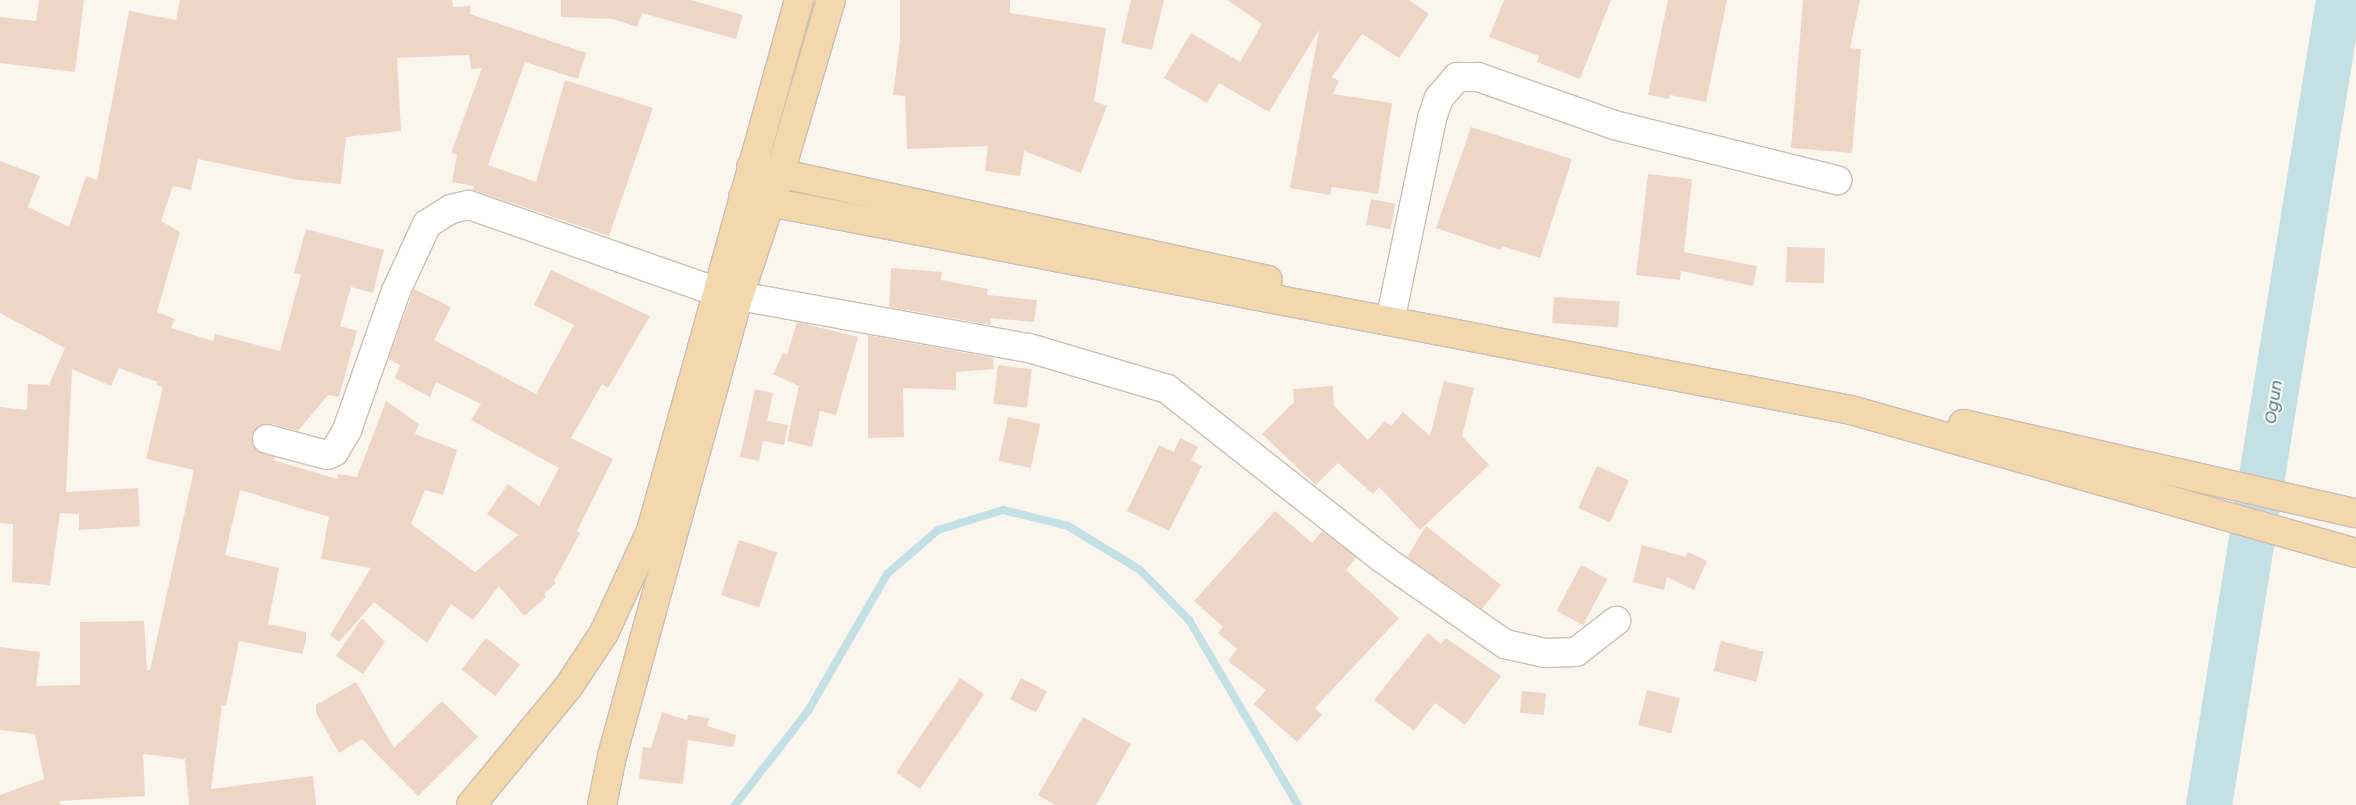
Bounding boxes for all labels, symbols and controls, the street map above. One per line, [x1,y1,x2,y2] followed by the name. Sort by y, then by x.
[2261,379,2287,425] water label: Ogun

